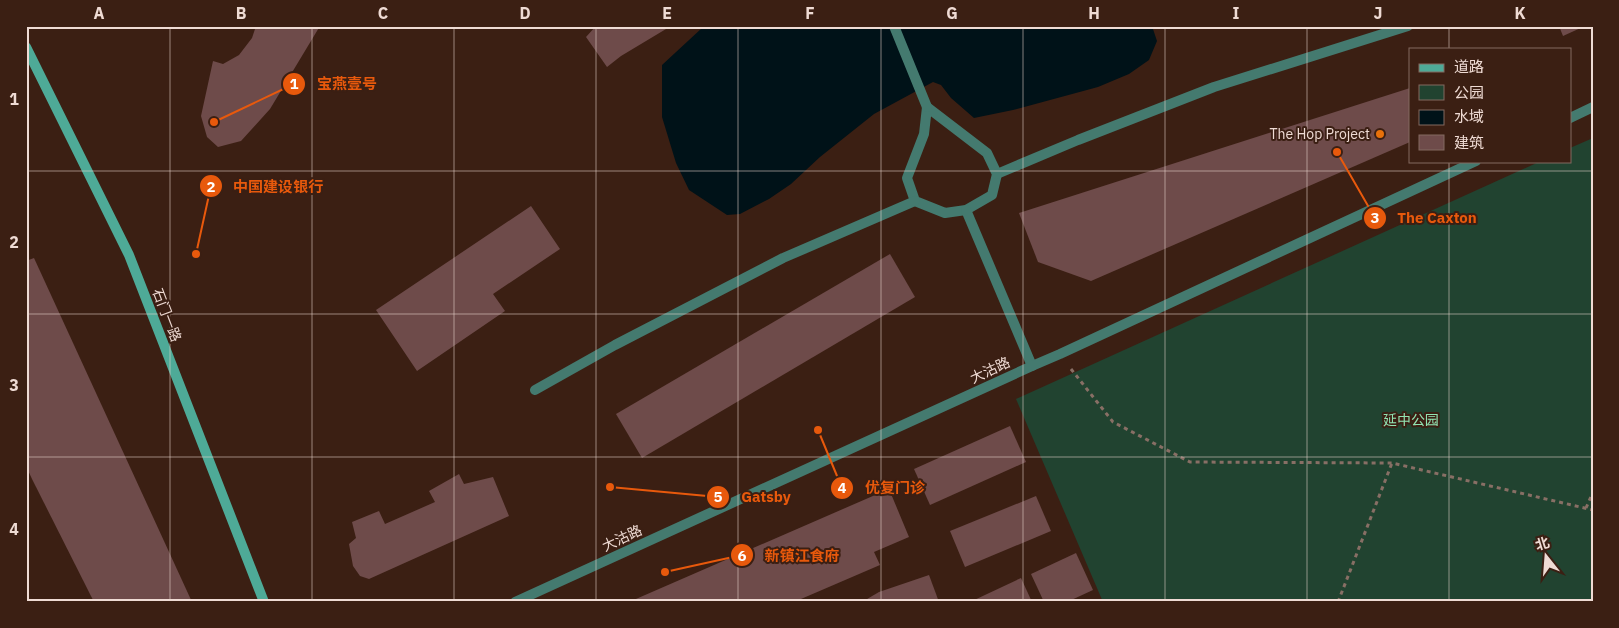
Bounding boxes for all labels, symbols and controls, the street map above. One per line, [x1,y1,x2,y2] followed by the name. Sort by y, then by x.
[94,3,105,23] text: A
[236,3,247,23] text: B
[378,3,388,23] text: C
[519,3,531,23] text: D
[662,3,672,23] text: E
[805,3,815,23] text: F
[946,3,958,23] text: G
[1088,3,1100,23] text: H
[1233,3,1240,23] text: I
[1374,3,1382,23] text: J
[1514,3,1526,23] text: K
[1409,48,1572,162] legend
[1454,57,1484,76] text: 道路
[282,69,387,99] callout: 宝燕壹号
[289,74,299,93] text: 1
[317,74,377,93] text: 宝燕壹号
[1454,83,1484,102] text: 公园
[9,89,19,109] text: 1
[1454,107,1484,126] text: 水域
[1269,125,1370,143] place label: The Hop Project
[1374,128,1386,140] marker: The Hop Project
[1454,133,1484,152] text: 建筑
[198,171,333,201] callout: 中国建设银行
[206,177,216,196] text: 2
[233,177,323,196] text: 中国建设银行
[1363,203,1487,233] callout: The Caxton
[1370,208,1380,227] text: 3
[1397,208,1477,227] text: The Caxton
[9,232,19,252] text: 2
[149,286,185,344] street label: 石门一路
[967,353,1013,387] street label: 大沽路
[9,375,19,395] text: 3
[1383,411,1439,429] park label: 延中公园
[830,473,935,503] callout: 优复门诊
[837,478,847,497] text: 4
[865,478,926,497] text: 优复门诊
[706,482,801,512] callout: Gatsby
[713,487,723,506] text: 5
[741,487,791,506] text: Gatsby
[9,519,19,539] text: 4
[599,521,645,555] street label: 大沽路
[1522,530,1572,580] north arrow
[1533,533,1552,554] text: 北
[729,540,849,570] callout: 新镇江食府
[737,546,747,565] text: 6
[764,546,840,565] text: 新镇江食府

